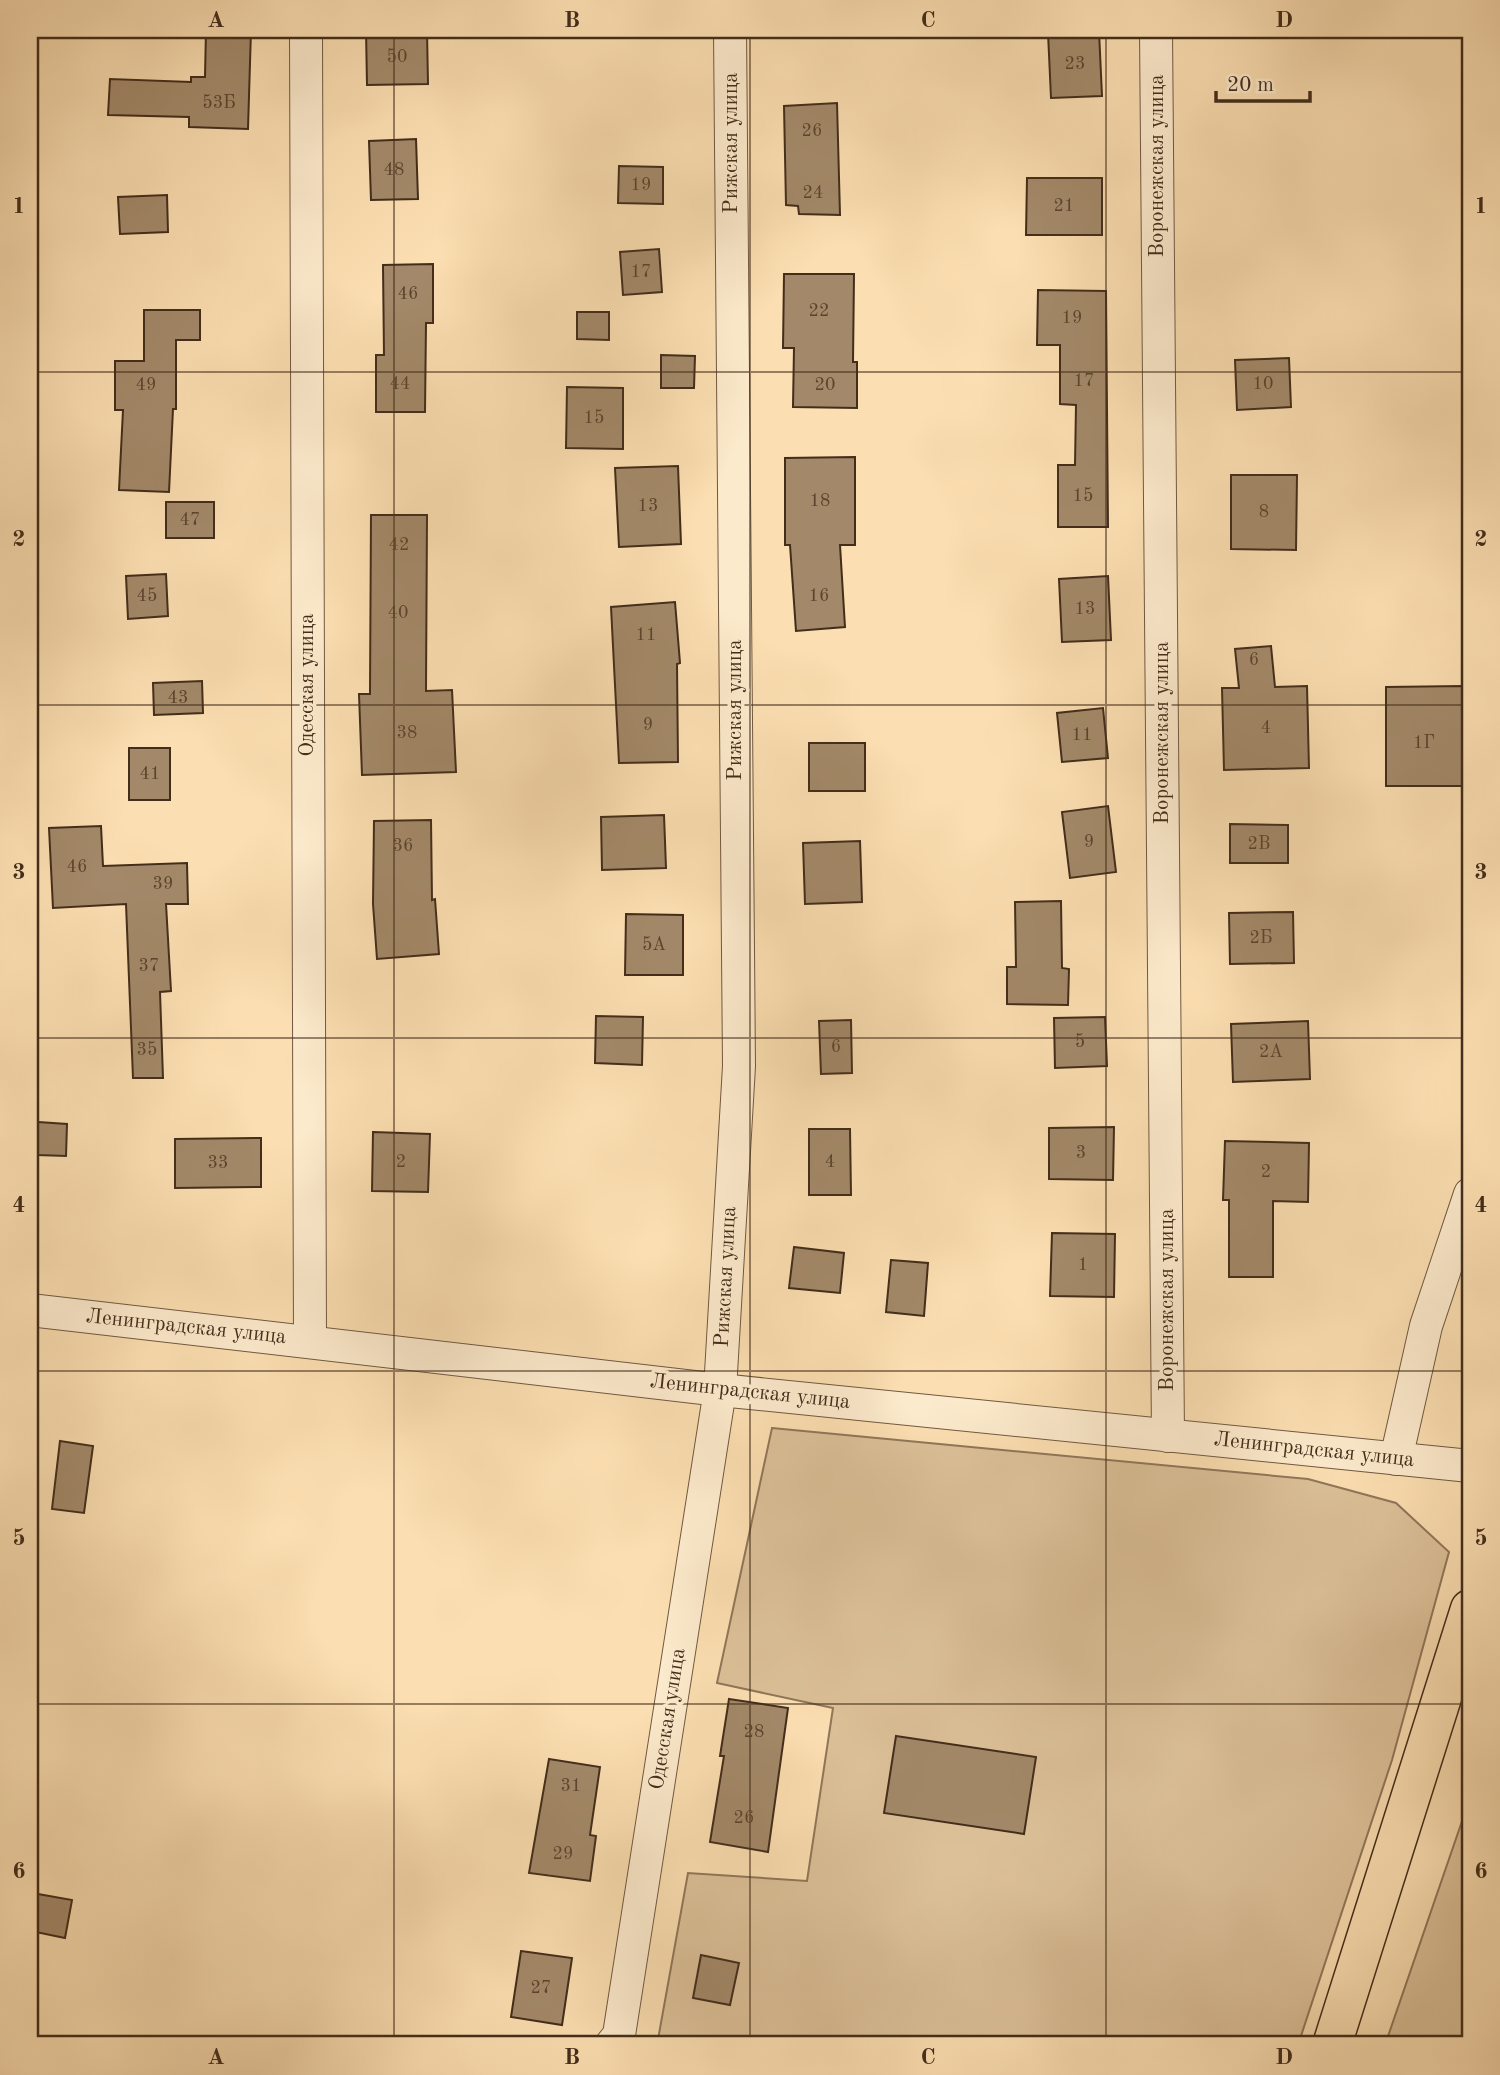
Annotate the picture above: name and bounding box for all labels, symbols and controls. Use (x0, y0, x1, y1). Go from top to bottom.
text: A (207, 9, 225, 32)
text: B (564, 9, 580, 32)
text: C (920, 9, 936, 32)
text: D (1275, 9, 1293, 32)
house number: 50 (387, 48, 407, 66)
house number: 23 (1065, 55, 1085, 73)
scale bar (1216, 60, 1311, 104)
street label: Рижская улица (721, 72, 742, 214)
street label: Воронежская улица (1147, 74, 1168, 258)
text: 20 m (1227, 75, 1274, 96)
house number: 53Б (202, 94, 236, 112)
house number: 26 (802, 122, 822, 140)
house number: 48 (384, 161, 404, 179)
house number: 19 (631, 176, 651, 194)
house number: 24 (803, 184, 823, 202)
text: 1 (12, 195, 26, 218)
text: 1 (1474, 195, 1488, 218)
house number: 21 (1054, 197, 1074, 215)
house number: 17 (631, 263, 651, 281)
house number: 46 (398, 285, 418, 303)
house number: 22 (809, 302, 829, 320)
house number: 19 (1062, 309, 1082, 327)
house number: 17 (1074, 372, 1094, 390)
house number: 44 (390, 375, 410, 393)
house number: 10 (1253, 375, 1273, 393)
house number: 49 (136, 376, 156, 394)
house number: 20 (815, 376, 835, 394)
house number: 15 (584, 409, 604, 427)
house number: 15 (1073, 487, 1093, 505)
house number: 18 (810, 492, 830, 510)
house number: 13 (638, 497, 658, 515)
house number: 8 (1259, 503, 1269, 521)
house number: 47 (180, 511, 200, 529)
text: 2 (12, 528, 26, 551)
text: 2 (1474, 528, 1488, 551)
house number: 42 (389, 536, 409, 554)
house number: 45 (137, 587, 157, 605)
house number: 16 (809, 587, 829, 605)
house number: 13 (1075, 600, 1095, 618)
house number: 40 (388, 604, 408, 622)
street label: Одесская улица (297, 613, 318, 757)
house number: 11 (636, 626, 656, 644)
street label: Рижская улица (725, 639, 746, 781)
street label: Воронежская улица (1152, 641, 1173, 825)
house number: 6 (1249, 651, 1259, 669)
house number: 43 (168, 689, 188, 707)
house number: 9 (643, 716, 653, 734)
house number: 4 (1261, 719, 1271, 737)
house number: 38 (397, 724, 417, 742)
house number: 11 (1072, 726, 1092, 744)
house number: 1Г (1413, 734, 1435, 752)
house number: 41 (140, 765, 160, 783)
house number: 9 (1084, 833, 1094, 851)
house number: 2В (1248, 835, 1270, 853)
house number: 36 (393, 837, 413, 855)
house number: 46 (67, 858, 87, 876)
text: 3 (12, 861, 26, 884)
text: 3 (1474, 861, 1488, 884)
house number: 39 (153, 875, 173, 893)
house number: 2Б (1249, 929, 1273, 947)
house number: 5А (642, 936, 666, 954)
house number: 37 (139, 957, 159, 975)
house number: 5 (1075, 1033, 1085, 1051)
house number: 6 (831, 1038, 841, 1056)
house number: 35 (137, 1041, 157, 1059)
house number: 2А (1259, 1043, 1283, 1061)
house number: 3 (1076, 1144, 1086, 1162)
house number: 2 (396, 1153, 406, 1171)
house number: 4 (825, 1153, 835, 1171)
house number: 33 (208, 1154, 228, 1172)
house number: 2 (1261, 1163, 1271, 1181)
text: 4 (12, 1194, 26, 1217)
text: 4 (1474, 1194, 1488, 1217)
street label: Рижская улица (712, 1206, 740, 1348)
street label: Воронежская улица (1157, 1208, 1178, 1392)
house number: 1 (1078, 1256, 1088, 1274)
street label: Ленинградская улица (85, 1306, 287, 1348)
street label: Ленинградская улица (649, 1371, 851, 1413)
street label: Ленинградская улица (1213, 1429, 1415, 1471)
text: 5 (12, 1527, 26, 1550)
text: 5 (1474, 1527, 1488, 1550)
street label: Одесская улица (646, 1647, 690, 1791)
house number: 28 (744, 1723, 764, 1741)
house number: 31 (561, 1777, 581, 1795)
house number: 26 (734, 1809, 754, 1827)
house number: 29 (553, 1845, 573, 1863)
text: 6 (12, 1860, 26, 1883)
text: 6 (1474, 1860, 1488, 1883)
house number: 27 (531, 1979, 551, 1997)
text: A (207, 2046, 225, 2069)
text: B (564, 2046, 580, 2069)
text: C (920, 2046, 936, 2069)
text: D (1275, 2046, 1293, 2069)

